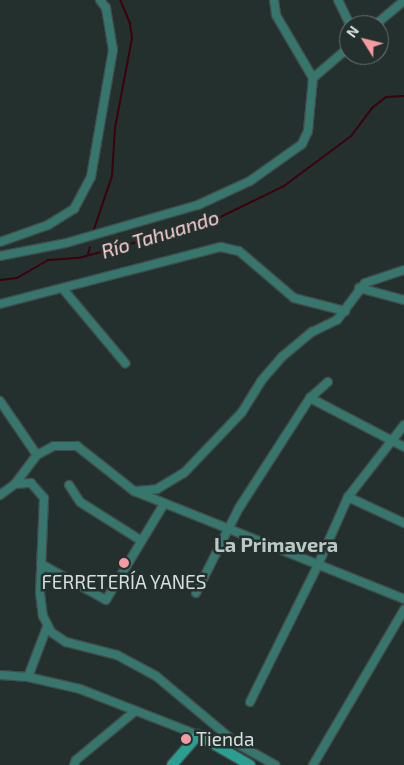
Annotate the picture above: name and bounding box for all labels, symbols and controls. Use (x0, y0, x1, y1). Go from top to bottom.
north arrow (339, 15, 389, 65)
text: N (342, 22, 362, 41)
water label: Río Tahuando (98, 205, 222, 263)
district label: La Primavera (214, 532, 338, 556)
marker: FERRETERÍA YANES (118, 557, 130, 569)
place label: FERRETERÍA YANES (41, 571, 207, 593)
place label: Tienda (196, 728, 254, 750)
marker: Tienda (180, 733, 192, 745)

